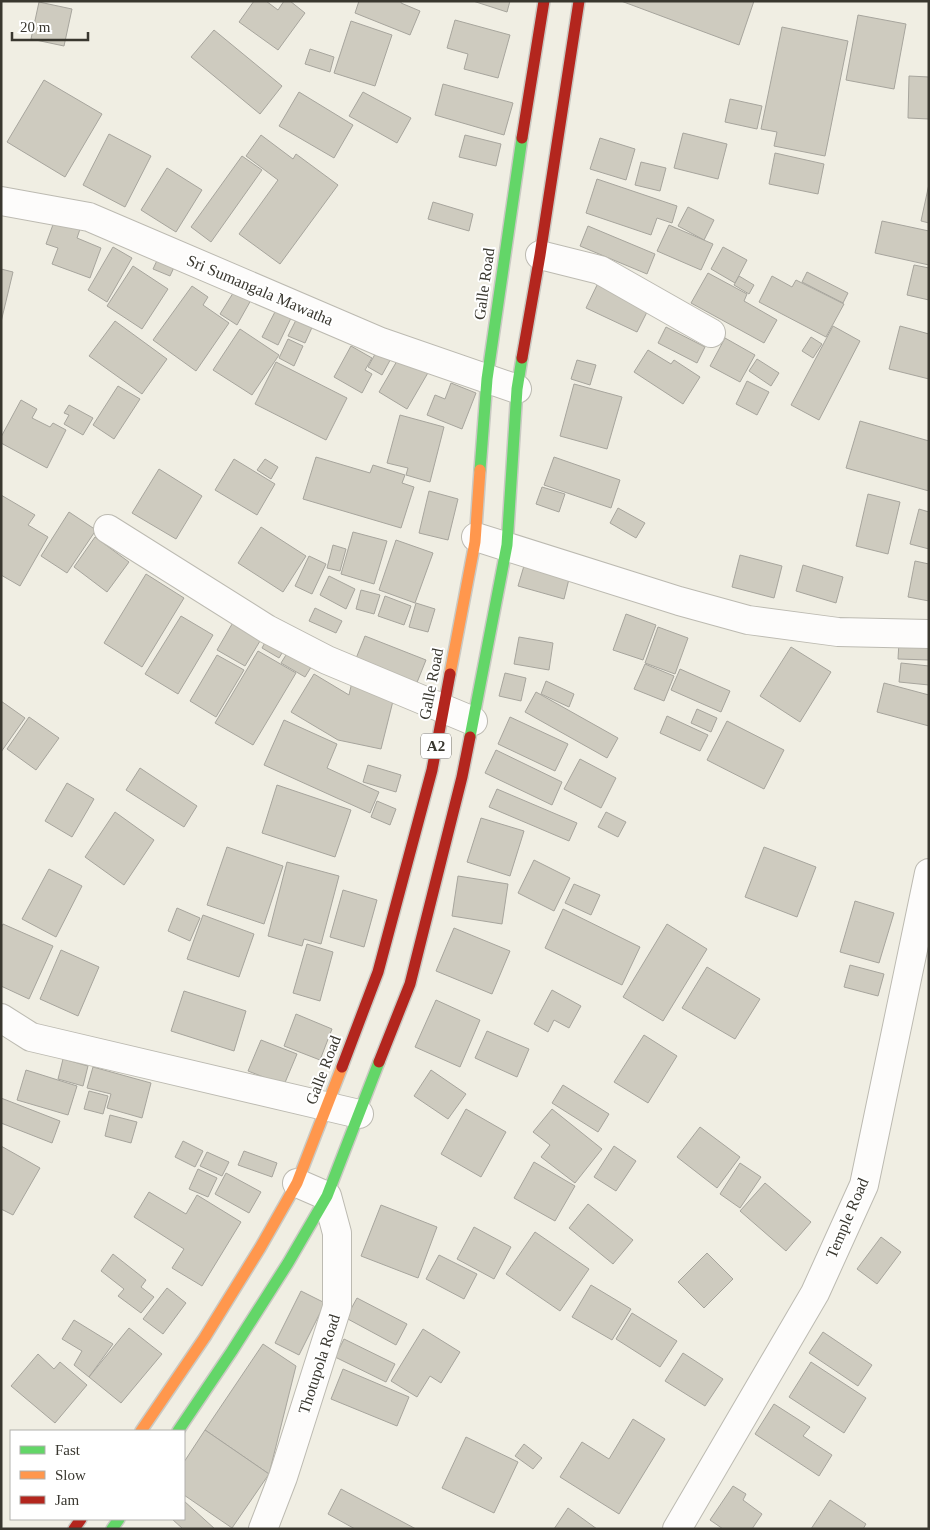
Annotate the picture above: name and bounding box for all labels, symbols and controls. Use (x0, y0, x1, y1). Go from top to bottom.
scale bar (12, 10, 89, 42)
text: 20 m (20, 19, 51, 35)
street label: Galle Road (471, 247, 497, 321)
street label: Sri Sumangala Mawatha (184, 251, 336, 329)
street label: Galle Road (416, 647, 446, 721)
road number: A2 (421, 734, 451, 758)
street label: Galle Road (302, 1033, 344, 1107)
street label: Temple Road (822, 1175, 872, 1261)
street label: Thotupola Road (295, 1312, 344, 1416)
legend (10, 1430, 185, 1520)
text: Fast (55, 1442, 81, 1458)
text: Slow (55, 1467, 86, 1483)
text: Jam (55, 1492, 79, 1508)

